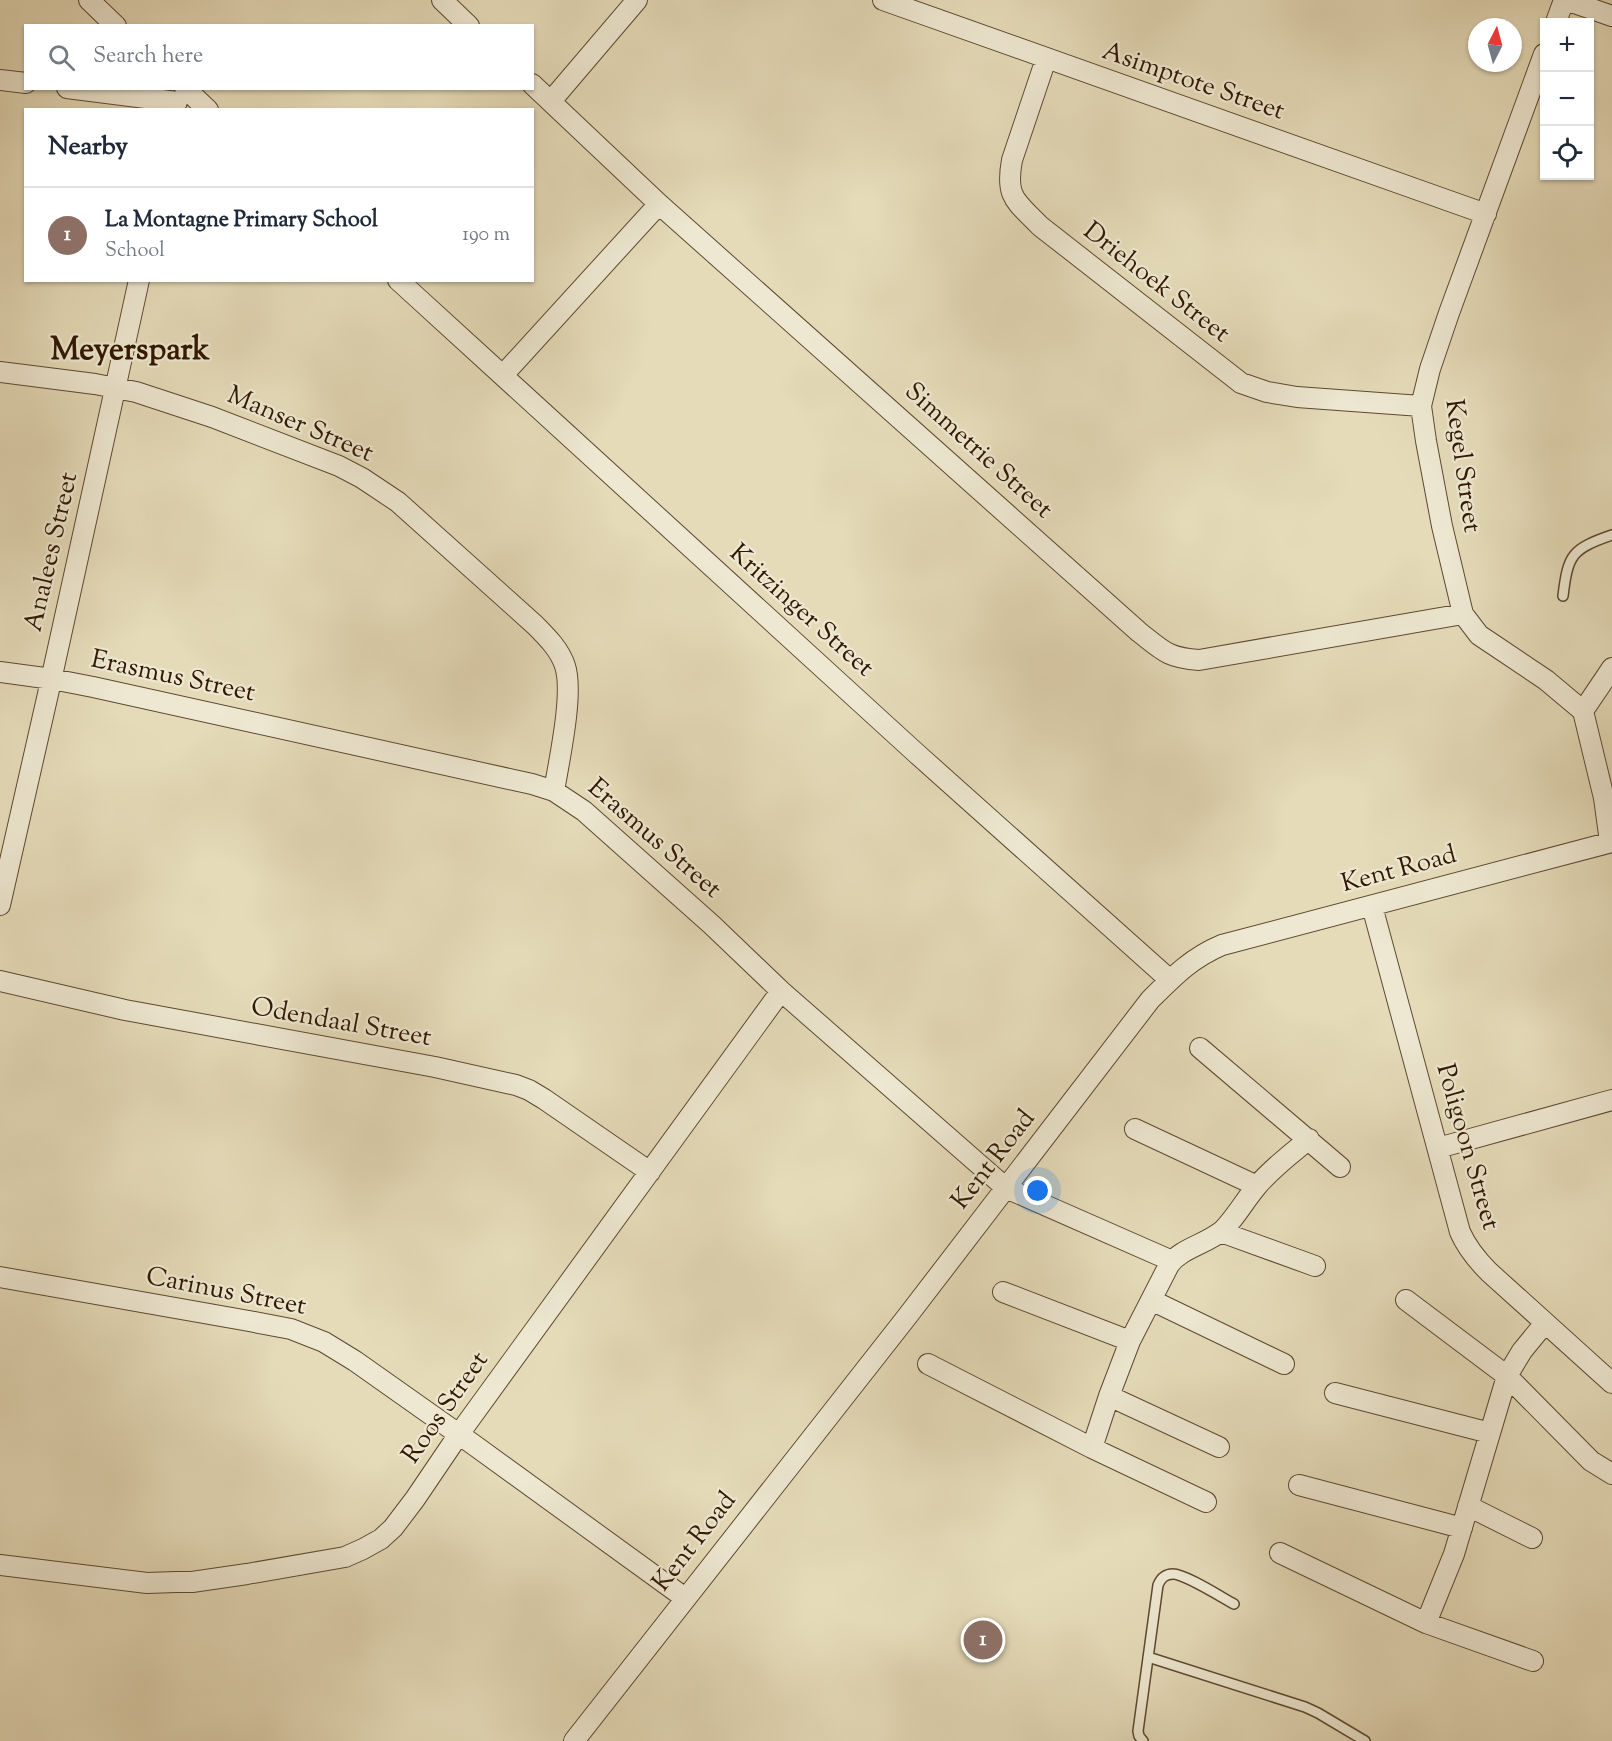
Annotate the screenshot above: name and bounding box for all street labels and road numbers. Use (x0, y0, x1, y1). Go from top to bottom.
street label: Asimptote Street (1097, 33, 1289, 131)
street label: Driehoek Street (1075, 214, 1237, 352)
street label: Simmetrie Street (896, 374, 1060, 528)
street label: Manser Street (221, 377, 379, 473)
street label: Kegel Street (1434, 397, 1490, 535)
street label: Analees Street (16, 469, 88, 635)
street label: Kritzinger Street (720, 536, 882, 686)
street label: Erasmus Street (88, 642, 259, 712)
street label: Erasmus Street (579, 770, 729, 908)
street label: Kent Road (1337, 837, 1461, 903)
street label: Odendaal Street (248, 989, 434, 1057)
street label: Poligoon Street (1426, 1060, 1508, 1234)
street label: Kent Road (943, 1102, 1045, 1218)
street label: Carinus Street (143, 1258, 309, 1326)
street label: Roos Street (394, 1344, 498, 1472)
street label: Kent Road (644, 1484, 746, 1600)

